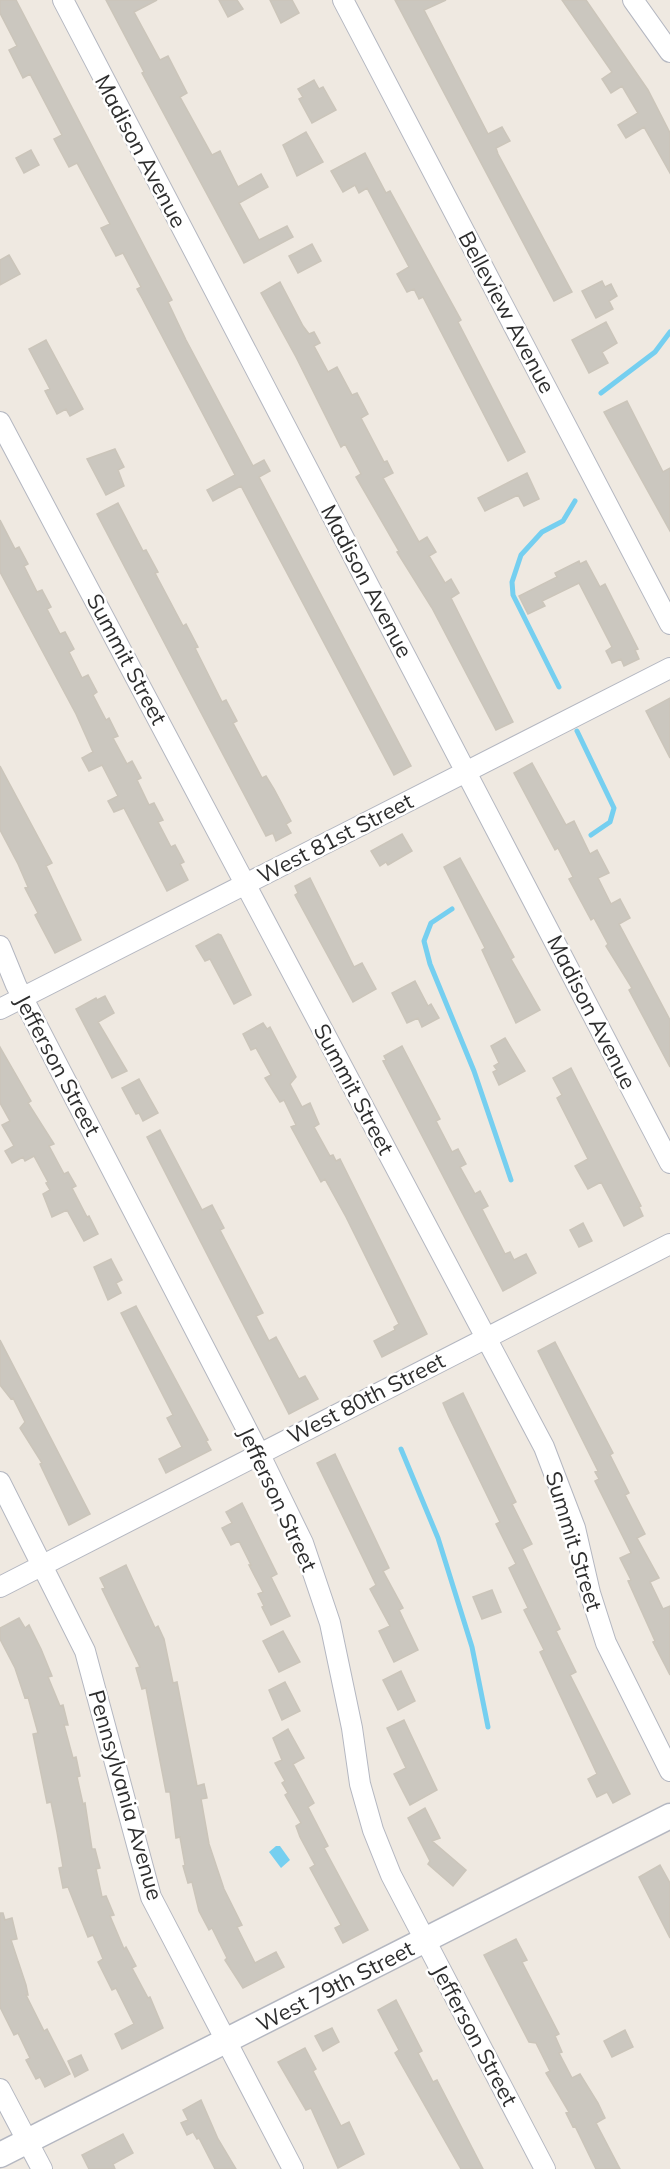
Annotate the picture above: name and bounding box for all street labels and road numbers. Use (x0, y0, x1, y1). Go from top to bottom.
street label: Madison Avenue (89, 70, 193, 232)
street label: Belleview Avenue (453, 226, 561, 398)
street label: Madison Avenue (315, 500, 419, 662)
street label: Summit Street (81, 589, 173, 730)
street label: West 81st Street (253, 787, 418, 889)
street label: Madison Avenue (541, 930, 643, 1094)
street label: Jefferson Street (9, 989, 107, 1141)
street label: Summit Street (308, 1019, 400, 1160)
street label: West 80th Street (283, 1346, 450, 1450)
street label: Jefferson Street (232, 1422, 324, 1576)
street label: Summit Street (539, 1468, 609, 1614)
street label: Pennsylvania Avenue (83, 1687, 169, 1903)
street label: West 79th Street (252, 1934, 419, 2038)
street label: Jefferson Street (426, 1959, 524, 2111)

